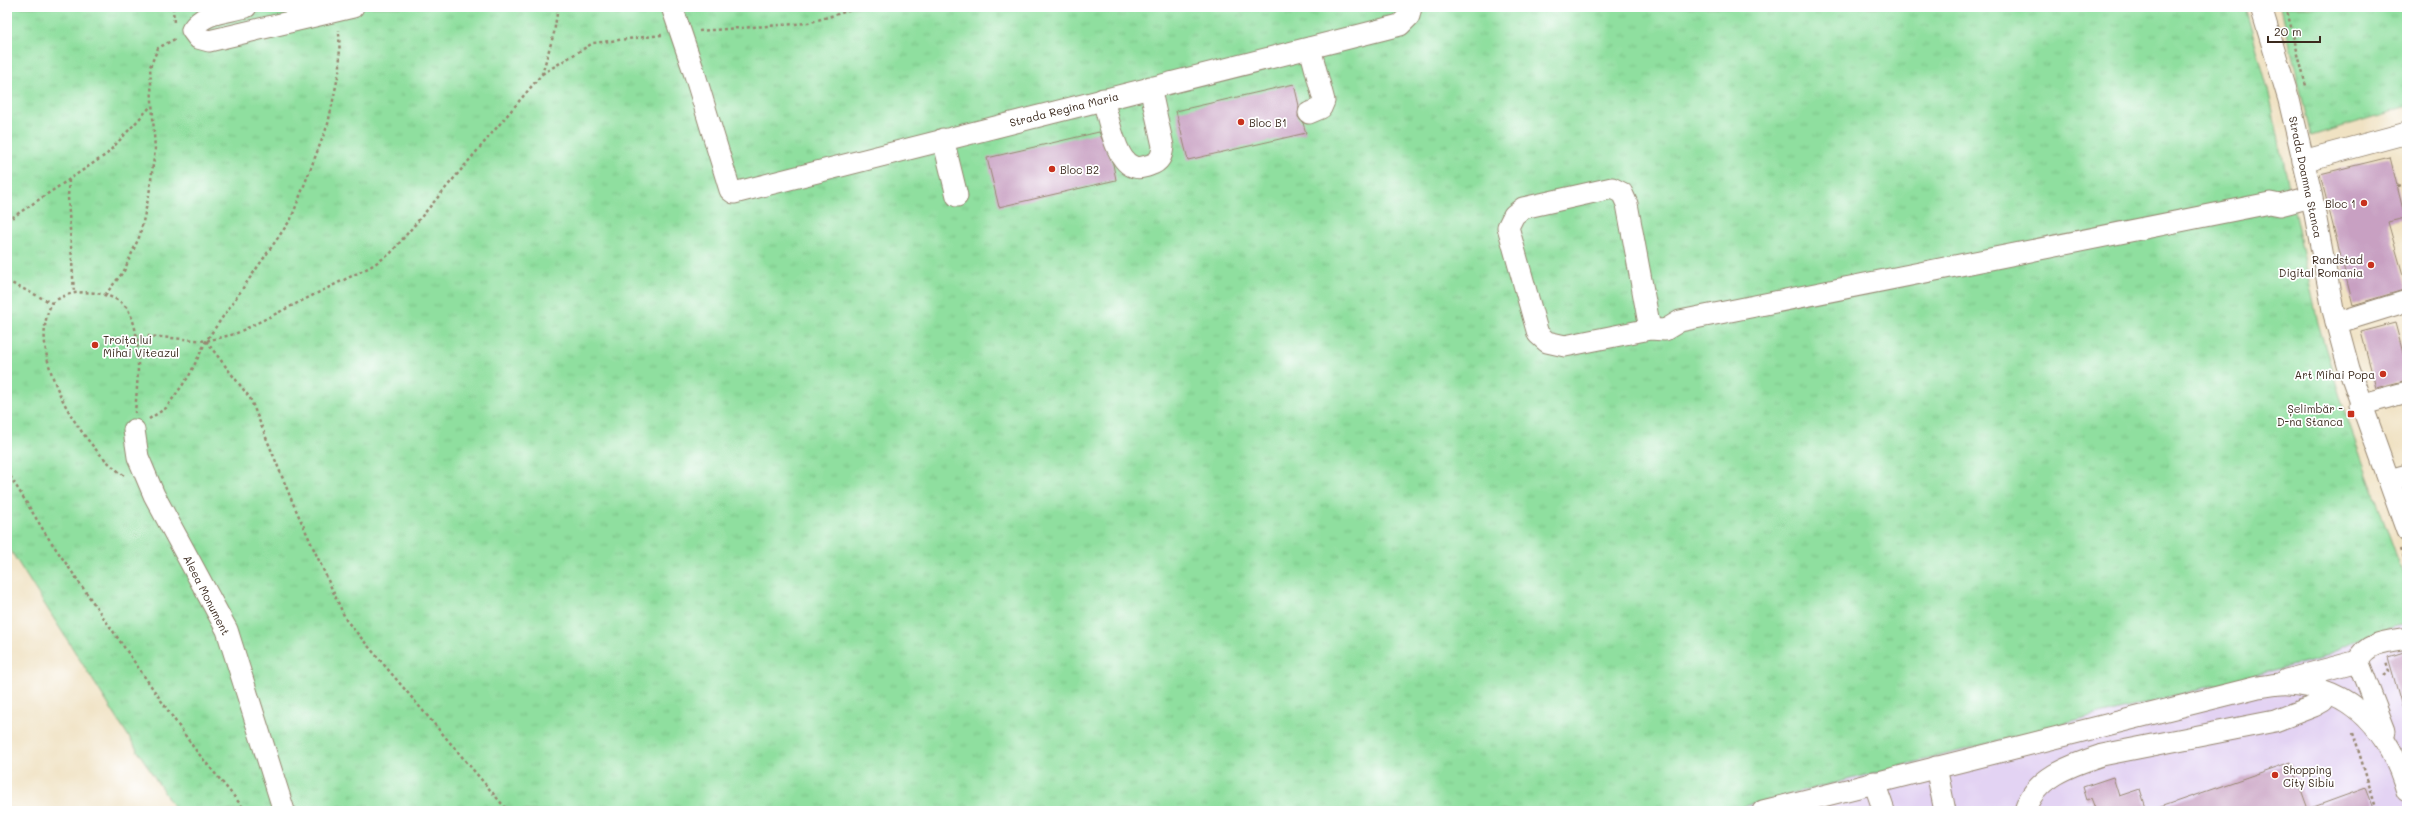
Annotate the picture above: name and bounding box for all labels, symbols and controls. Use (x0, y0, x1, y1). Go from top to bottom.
scale bar (2268, 18, 2320, 44)
text: 20 m (2274, 23, 2302, 39)
street label: Strada Regina Maria (1008, 88, 1120, 130)
place label: Bloc B1 (1249, 115, 1287, 130)
street label: Strada Doamna Stanca (2286, 115, 2326, 239)
marker: Bloc B1 (1236, 117, 1246, 127)
place label: Bloc B2 (1060, 162, 1099, 177)
marker: Bloc B2 (1047, 164, 1057, 174)
place label: Bloc 1 (2325, 196, 2356, 211)
marker: Bloc 1 (2359, 198, 2369, 208)
place label: Randstad Digital Romania (2279, 252, 2363, 280)
marker: Randstad Digital Romania (2366, 260, 2376, 270)
place label: Troița lui Mihai Viteazul (103, 332, 179, 360)
marker: Troița lui Mihai Viteazul (90, 340, 100, 350)
place label: Art Mihai Popa (2295, 367, 2375, 382)
marker: Art Mihai Popa (2378, 369, 2388, 379)
place label: Șelimbăr - D-na Stanca (2277, 401, 2343, 429)
marker: Șelimbăr - D-na Stanca (2346, 409, 2356, 419)
street label: Aleea Monument (180, 552, 234, 638)
place label: Shopping City Sibiu (2283, 762, 2334, 790)
marker: Shopping City Sibiu (2270, 770, 2280, 780)

